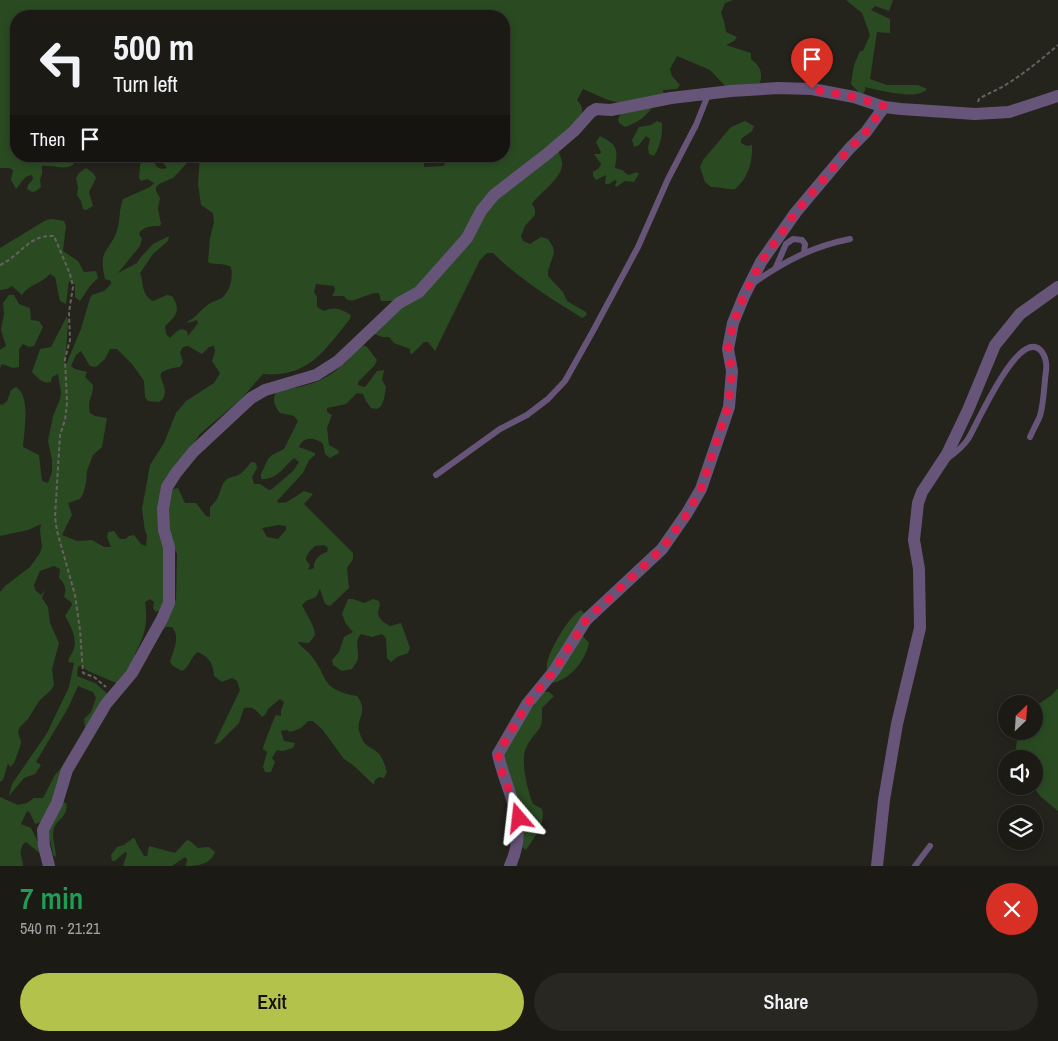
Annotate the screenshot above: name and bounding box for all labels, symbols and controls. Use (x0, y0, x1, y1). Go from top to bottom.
text: 500 m (113, 24, 194, 71)
icon: left (30, 30, 95, 95)
pin (791, 38, 833, 89)
icon: arrive (798, 45, 826, 73)
text: Turn left (113, 69, 178, 99)
icon: arrive (76, 125, 104, 153)
text: Then (30, 126, 66, 152)
north arrow (998, 695, 1042, 740)
map controls (998, 695, 1043, 850)
button: sound (998, 750, 1043, 795)
position arrow (492, 791, 544, 843)
button: layers (998, 805, 1043, 850)
text: 7 min (20, 878, 83, 918)
button: close (986, 883, 1038, 935)
text: 540 m · 21:21 (20, 917, 100, 939)
button: Exit (20, 973, 524, 1031)
button: Share (534, 973, 1038, 1031)

